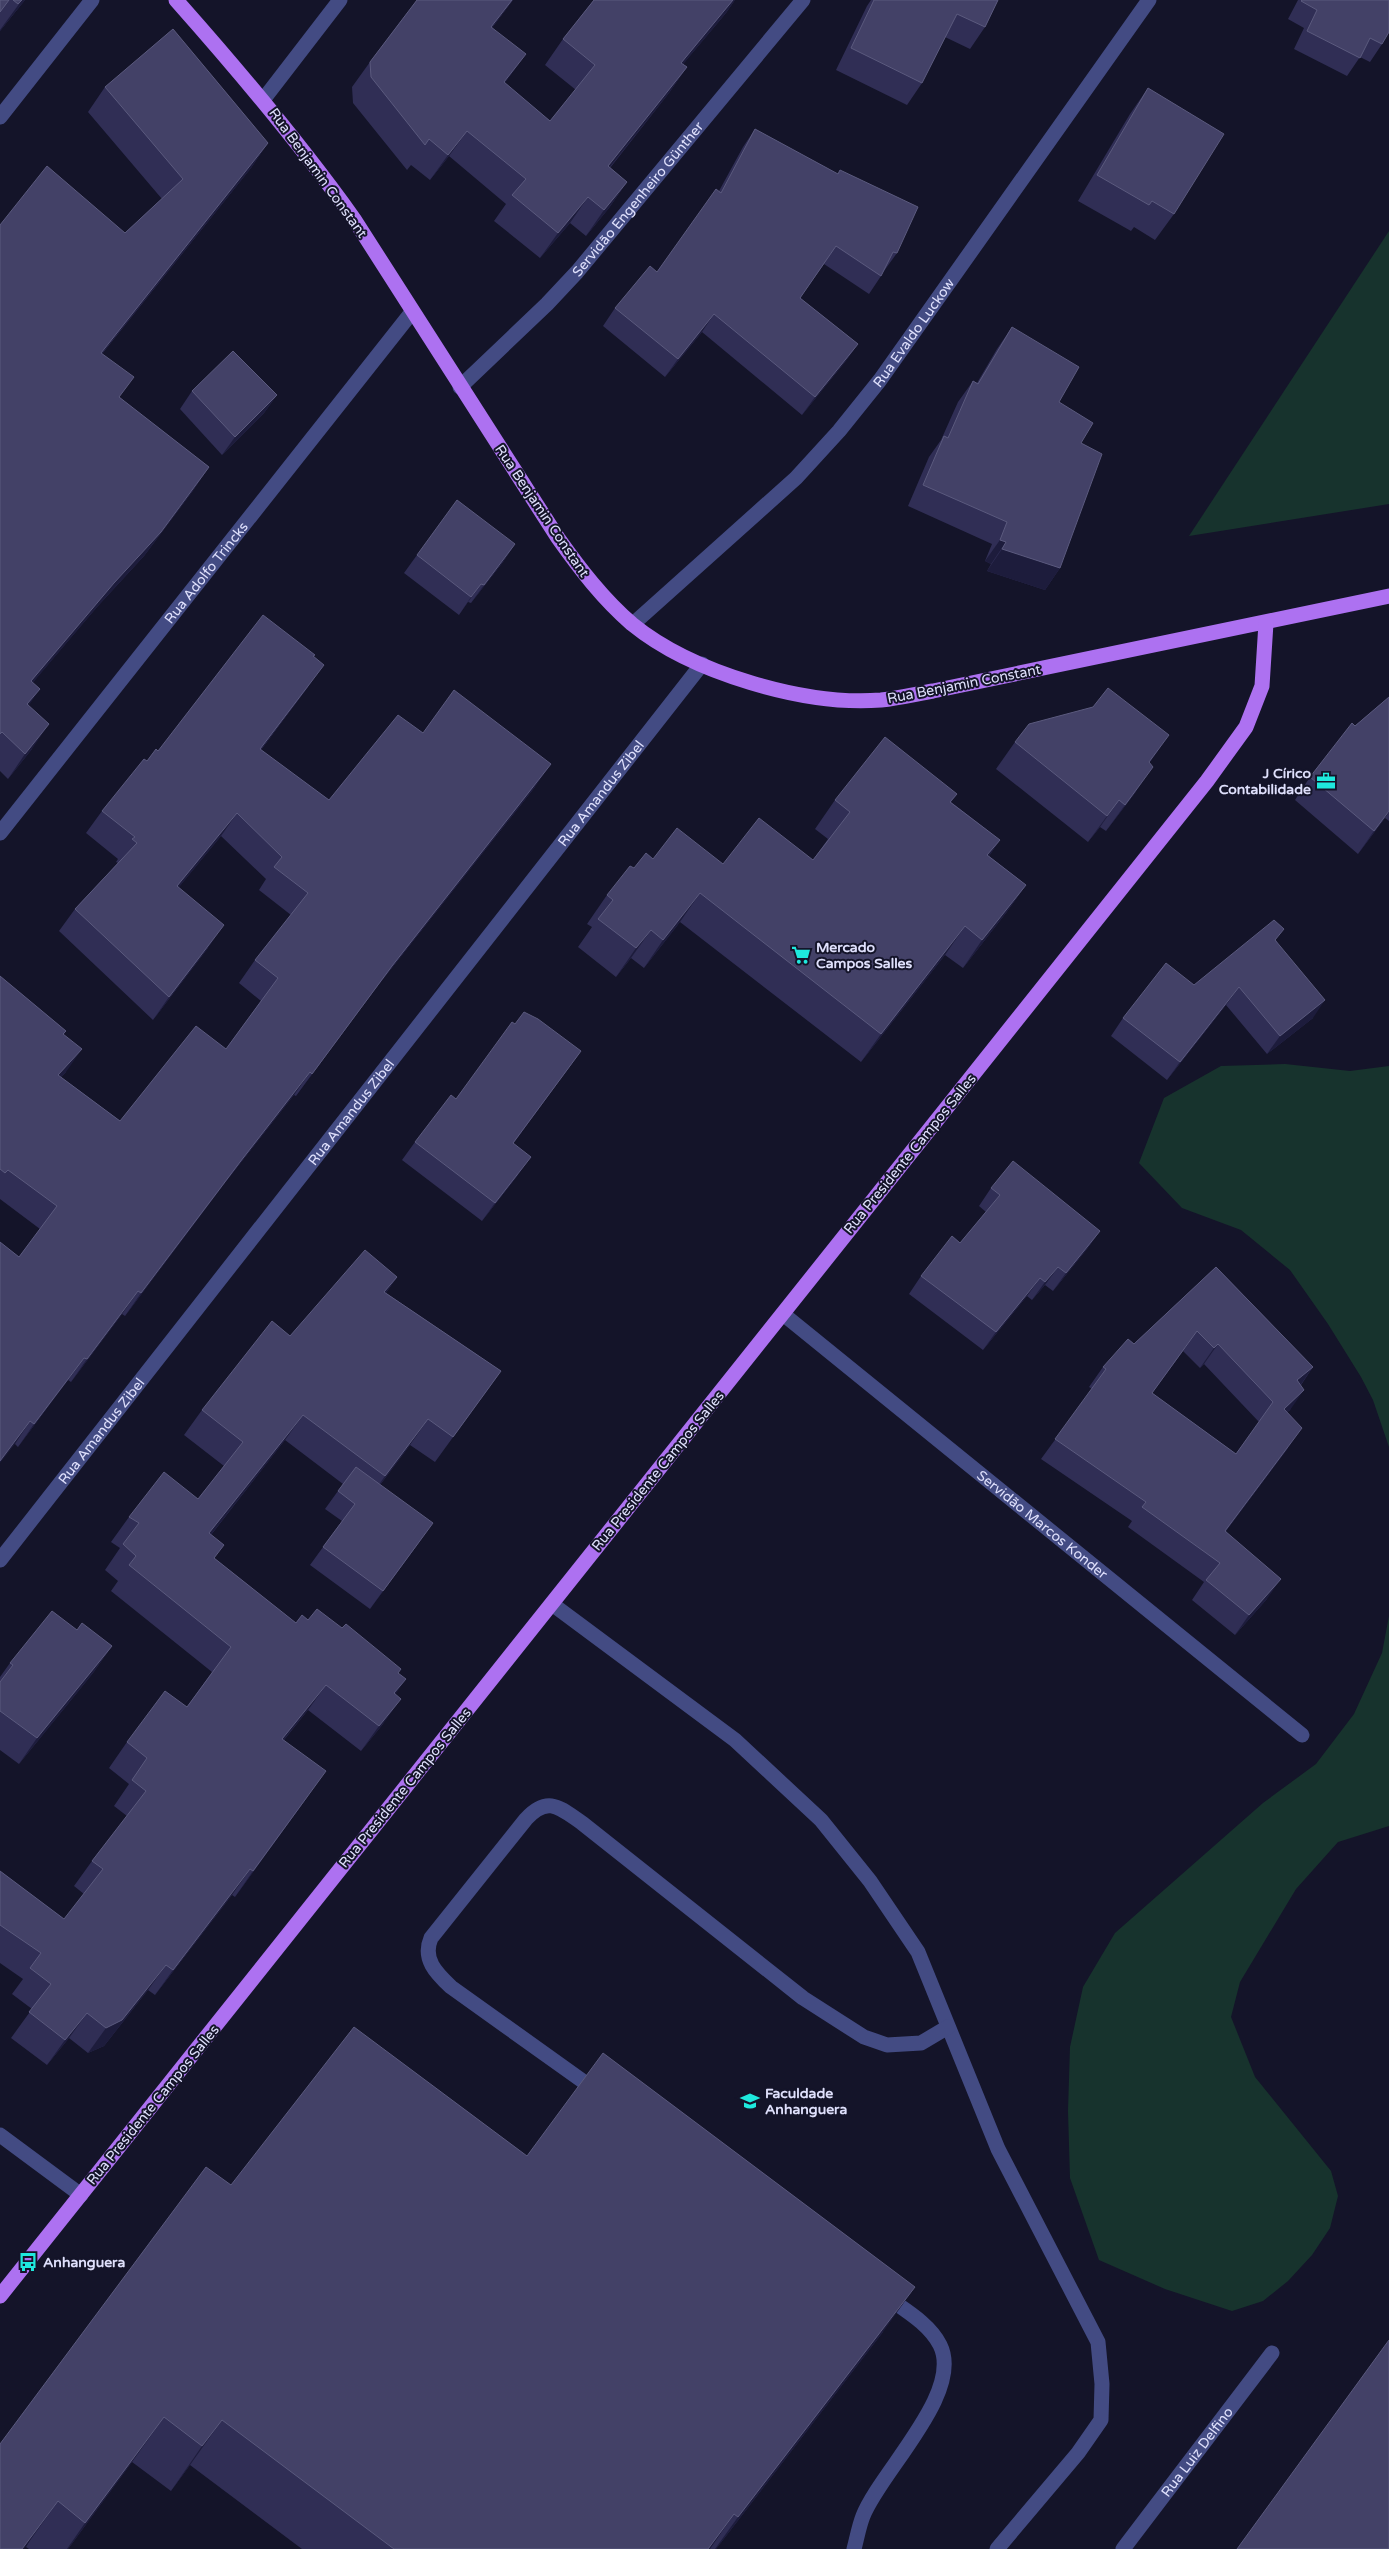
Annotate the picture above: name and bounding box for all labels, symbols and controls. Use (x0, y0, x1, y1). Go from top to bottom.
street label: Rua Benjamin Constant (265, 105, 371, 242)
street label: Servidão Engenheiro Günther (568, 118, 707, 280)
street label: Rua Evaldo Luckow (869, 275, 958, 391)
street label: Rua Benjamin Constant (491, 442, 593, 581)
street label: Rua Adolfo Trincks (160, 518, 252, 627)
street label: Rua Benjamin Constant (886, 661, 1043, 707)
street label: Rua Amandus Zibel (554, 737, 648, 850)
place label: J Círico Contabilidade (1219, 765, 1311, 798)
office icon: J Círico Contabilidade (1315, 770, 1337, 792)
place label: Mercado Campos Salles (816, 939, 913, 972)
supermarket icon: Mercado Campos Salles (790, 944, 812, 966)
street label: Rua Amandus Zibel (304, 1056, 398, 1169)
street label: Rua Presidente Campos Salles (840, 1070, 980, 1237)
street label: Rua Amandus Zibel (54, 1374, 148, 1487)
street label: Rua Presidente Campos Salles (588, 1387, 728, 1554)
street label: Servidão Marcos Konder (974, 1466, 1112, 1583)
street label: Rua Presidente Campos Salles (335, 1704, 475, 1871)
street label: Rua Presidente Campos Salles (83, 2021, 223, 2188)
place label: Faculdade Anhanguera (765, 2085, 847, 2118)
school or university icon: Faculdade Anhanguera (739, 2090, 761, 2112)
bus stop icon: Anhanguera (17, 2251, 39, 2273)
place label: Anhanguera (43, 2254, 125, 2271)
street label: Rua Luiz Delfino (1157, 2404, 1236, 2500)

